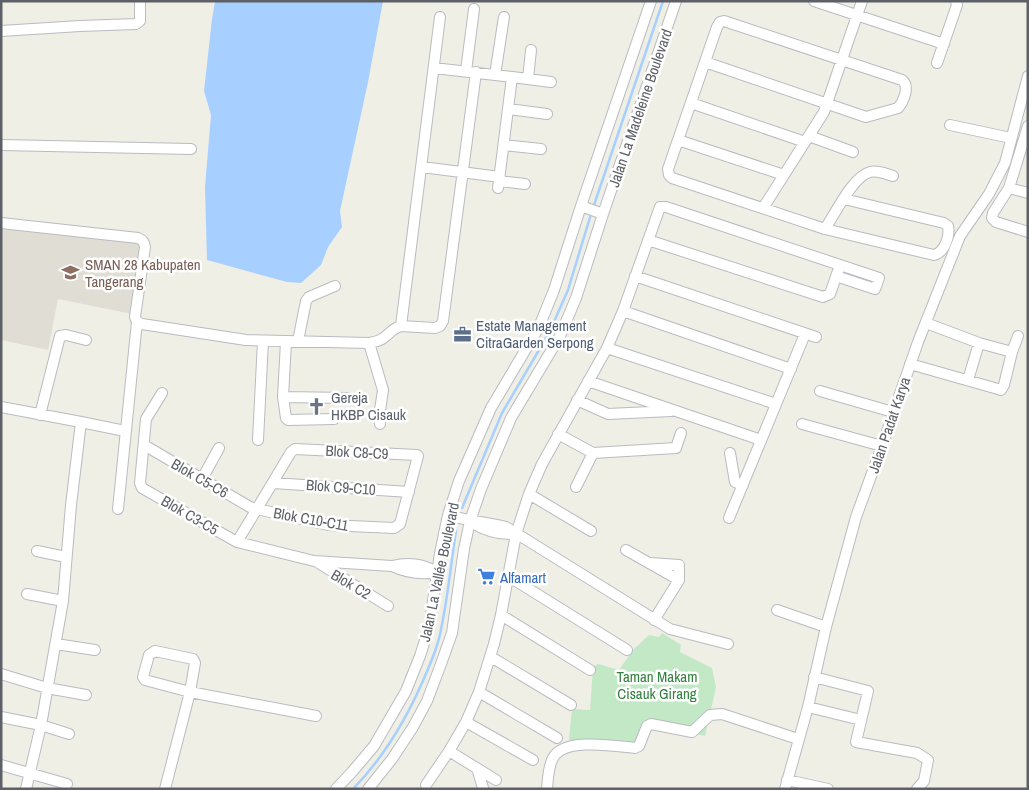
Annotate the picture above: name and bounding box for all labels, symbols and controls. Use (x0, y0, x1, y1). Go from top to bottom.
street label: Jalan La Madeleine Boulevard (603, 26, 677, 190)
place label: SMAN 28 Kabupaten Tangerang (85, 254, 201, 292)
school or university icon: SMAN 28 Kabupaten Tangerang (61, 263, 81, 283)
place label: Estate Management CitraGarden Serpong (476, 315, 594, 353)
office icon: Estate Management CitraGarden Serpong (452, 324, 472, 344)
street label: Jalan Padat Karya (863, 374, 915, 476)
place label: Gereja HKBP Cisauk (331, 387, 407, 425)
church icon: Gereja HKBP Cisauk (307, 396, 327, 416)
street label: Blok C8-C9 (325, 440, 389, 464)
street label: Blok C5-C6 (168, 453, 233, 503)
street label: Blok C9-C10 (305, 474, 377, 500)
street label: Blok C3-C5 (158, 490, 223, 540)
street label: Jalan La Vallée Boulevard (414, 500, 464, 644)
street label: Blok C10-C11 (272, 502, 350, 536)
street label: Blok C2 (327, 564, 375, 604)
supermarket icon: Alfamart (476, 567, 496, 587)
place label: Alfamart (499, 567, 546, 588)
park label: Taman Makam Cisauk Girang (617, 666, 697, 704)

